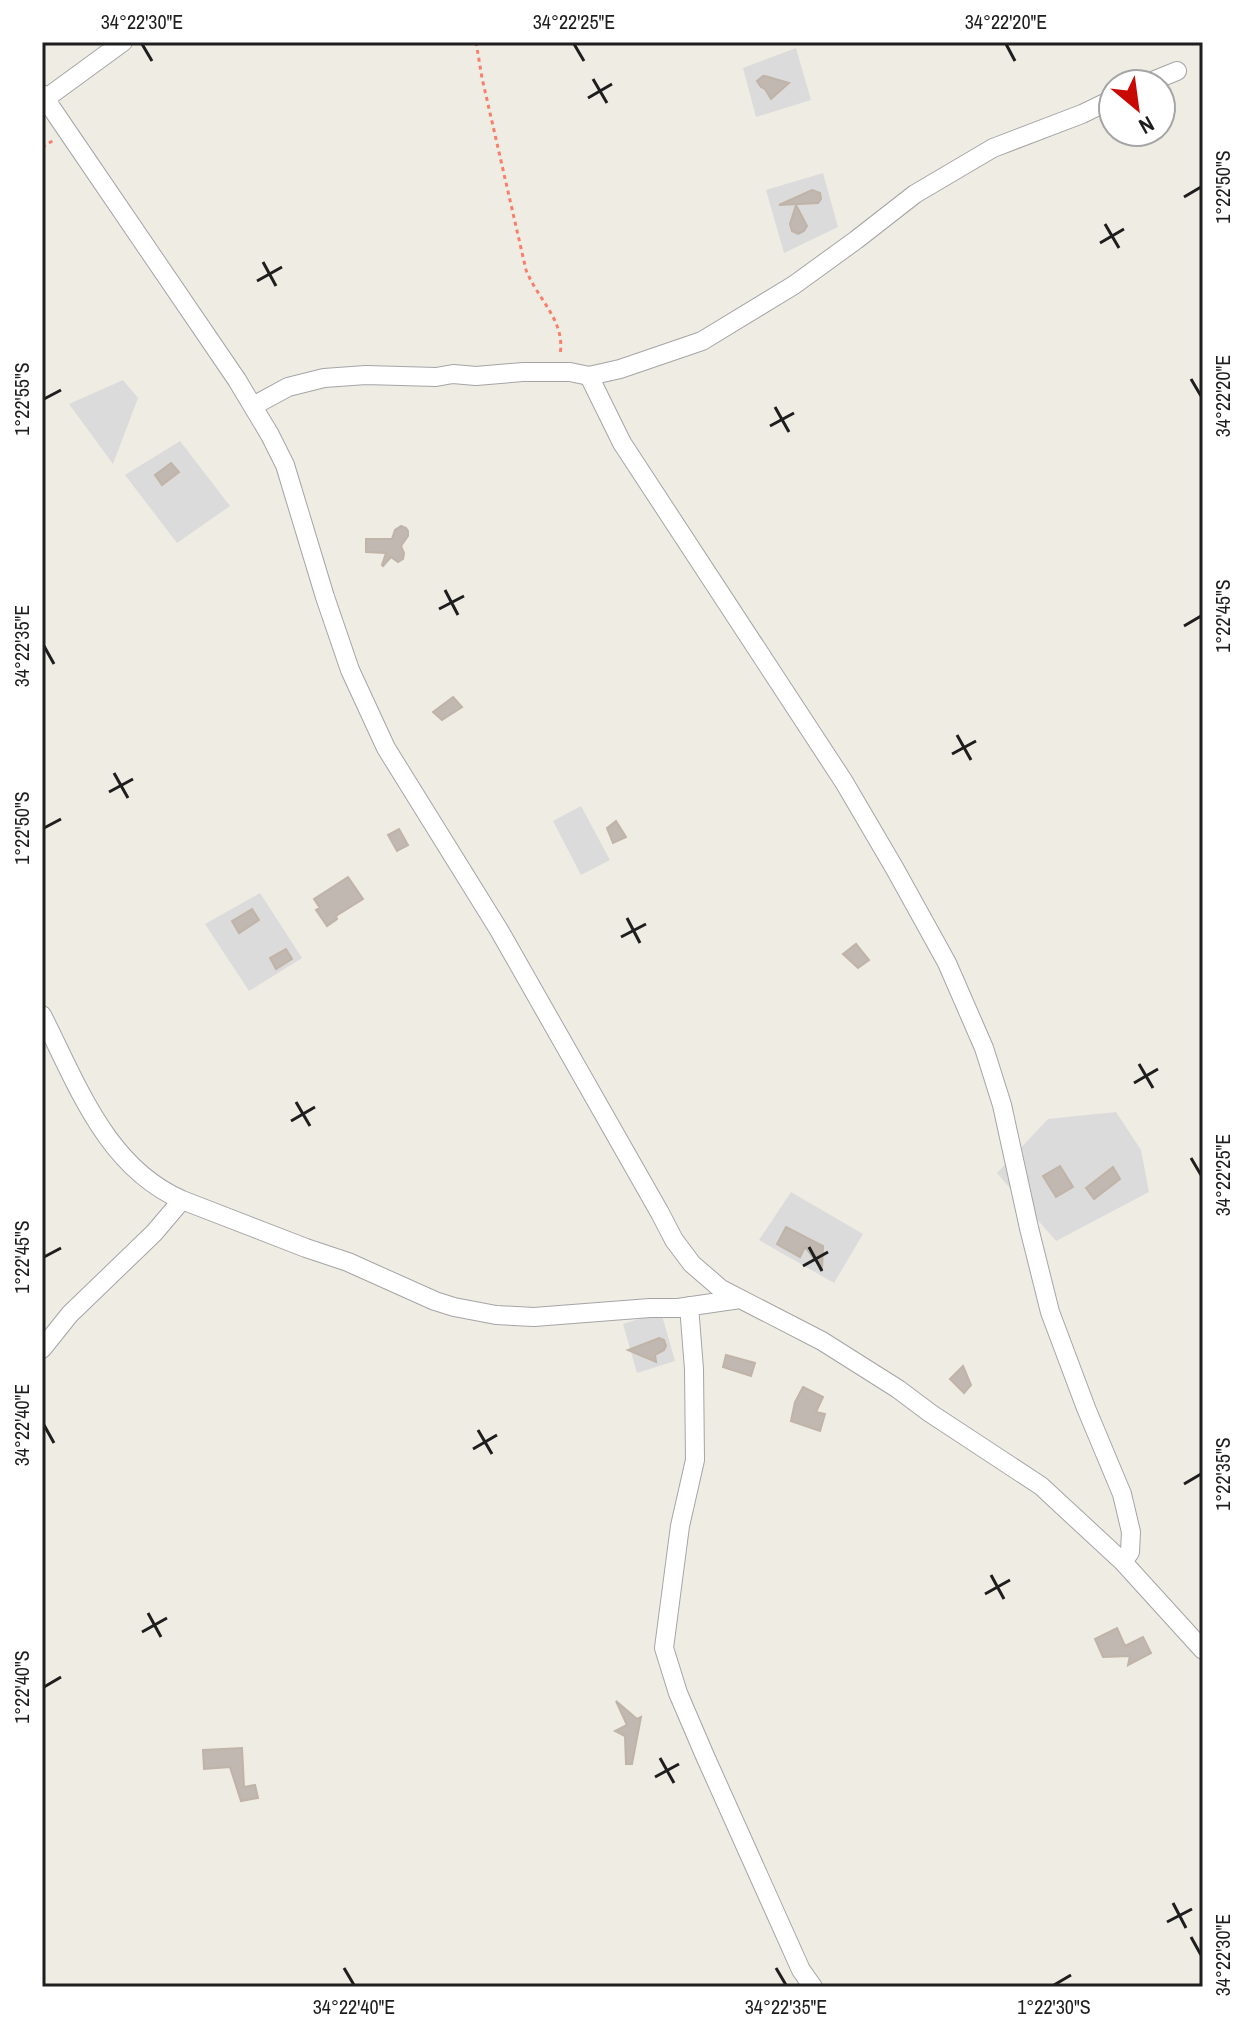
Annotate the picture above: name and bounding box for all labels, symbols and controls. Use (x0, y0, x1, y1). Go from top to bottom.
text: 34°22'30"E (101, 8, 183, 35)
text: 34°22'25"E (533, 8, 615, 35)
text: 34°22'20"E (965, 8, 1047, 35)
north arrow (1097, 68, 1177, 148)
text: N (1134, 109, 1160, 142)
text: 1°22'50"S (1209, 150, 1236, 224)
text: 34°22'20"E (1209, 355, 1236, 437)
text: 1°22'55"S (8, 362, 35, 436)
text: 1°22'45"S (1209, 579, 1236, 653)
text: 34°22'35"E (8, 605, 35, 687)
text: 1°22'50"S (8, 791, 35, 865)
text: 34°22'25"E (1209, 1134, 1236, 1216)
text: 1°22'45"S (8, 1220, 35, 1294)
text: 34°22'40"E (8, 1384, 35, 1466)
text: 1°22'35"S (1209, 1437, 1236, 1511)
text: 1°22'40"S (8, 1650, 35, 1724)
text: 34°22'30"E (1209, 1914, 1236, 1996)
text: 34°22'40"E (313, 1993, 395, 2020)
text: 34°22'35"E (745, 1993, 827, 2020)
text: 1°22'30"S (1017, 1993, 1091, 2020)

